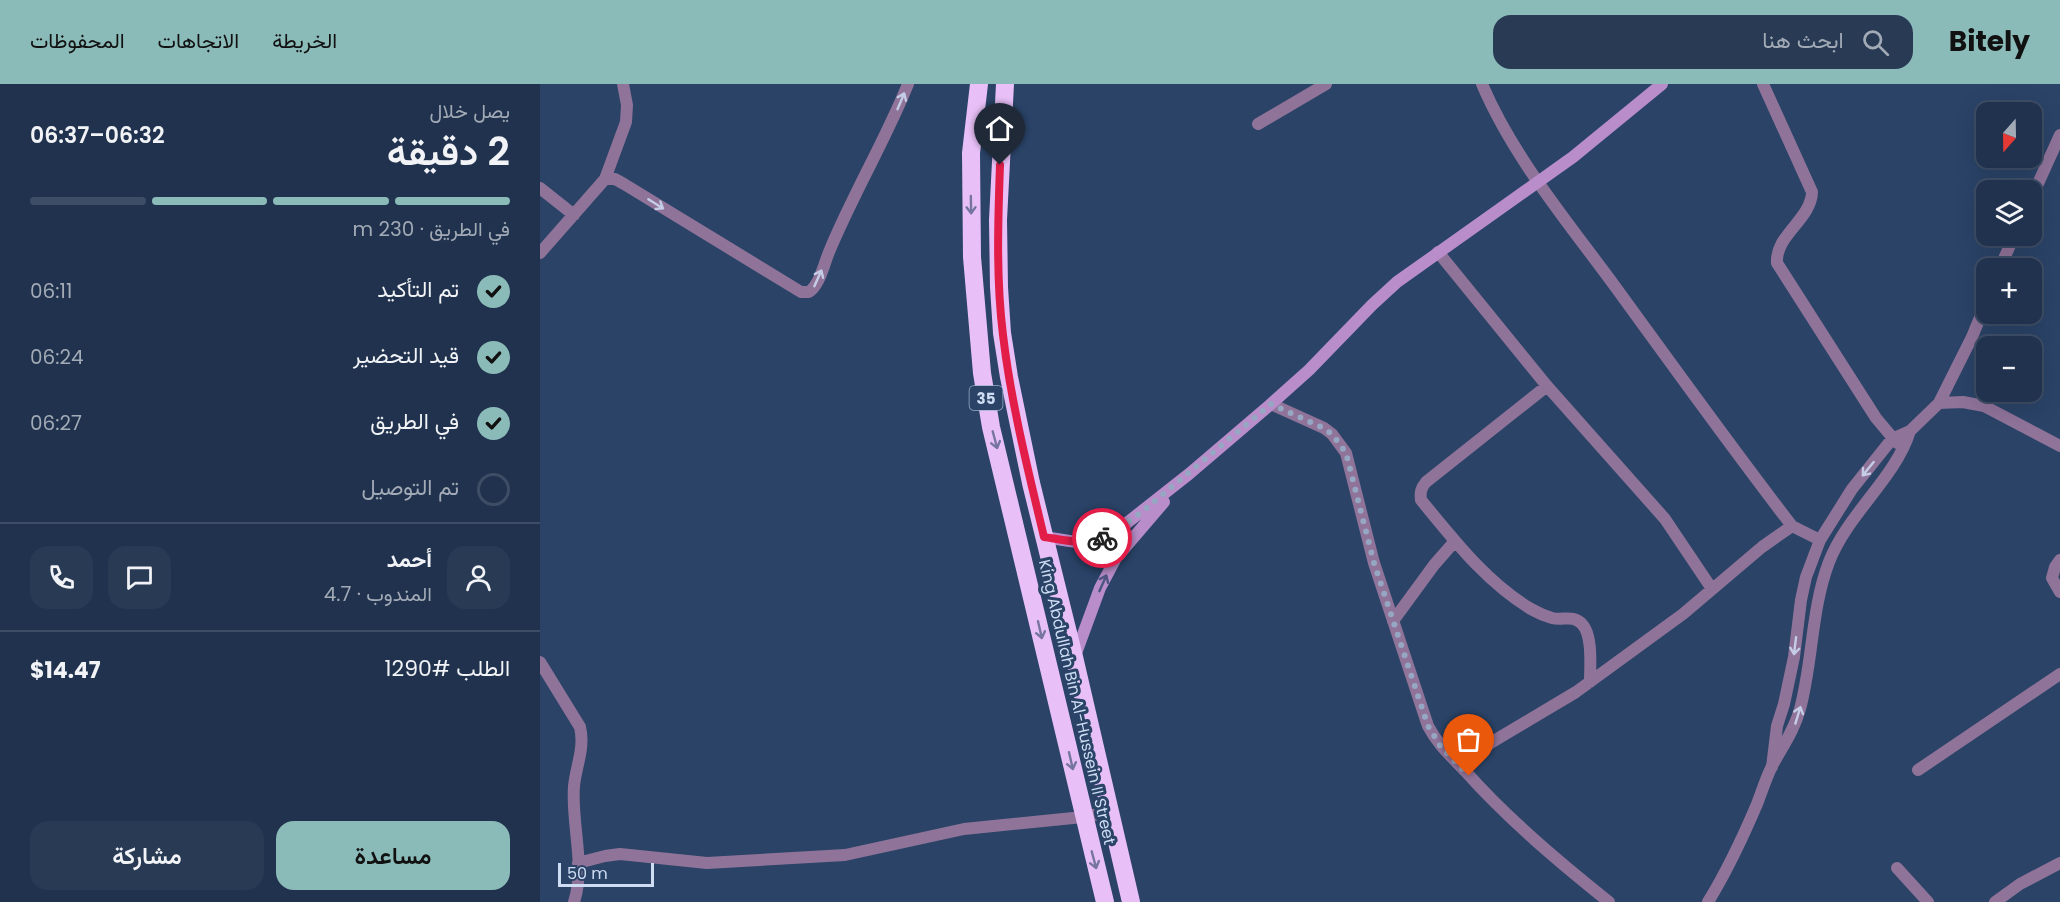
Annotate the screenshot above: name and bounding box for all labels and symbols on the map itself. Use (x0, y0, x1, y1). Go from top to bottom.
one-way arrow (896, 93, 907, 111)
north arrow (1976, 102, 2042, 168)
pin (974, 103, 1025, 165)
one-way arrow (965, 195, 977, 215)
one-way arrow (647, 198, 664, 210)
one-way arrow (814, 269, 825, 287)
road number: 35 (970, 386, 1002, 410)
one-way arrow (989, 431, 1001, 450)
one-way arrow (1861, 461, 1874, 477)
courier (1072, 508, 1132, 568)
street label: King Abdullah Bin Al-Hussein II Street (1033, 557, 1121, 847)
one-way arrow (1098, 575, 1109, 593)
one-way arrow (1034, 620, 1046, 639)
one-way arrow (1789, 636, 1800, 656)
one-way arrow (1793, 706, 1804, 725)
pin (1443, 714, 1494, 776)
one-way arrow (1066, 751, 1078, 770)
one-way arrow (1089, 850, 1101, 869)
scale bar (558, 860, 654, 888)

